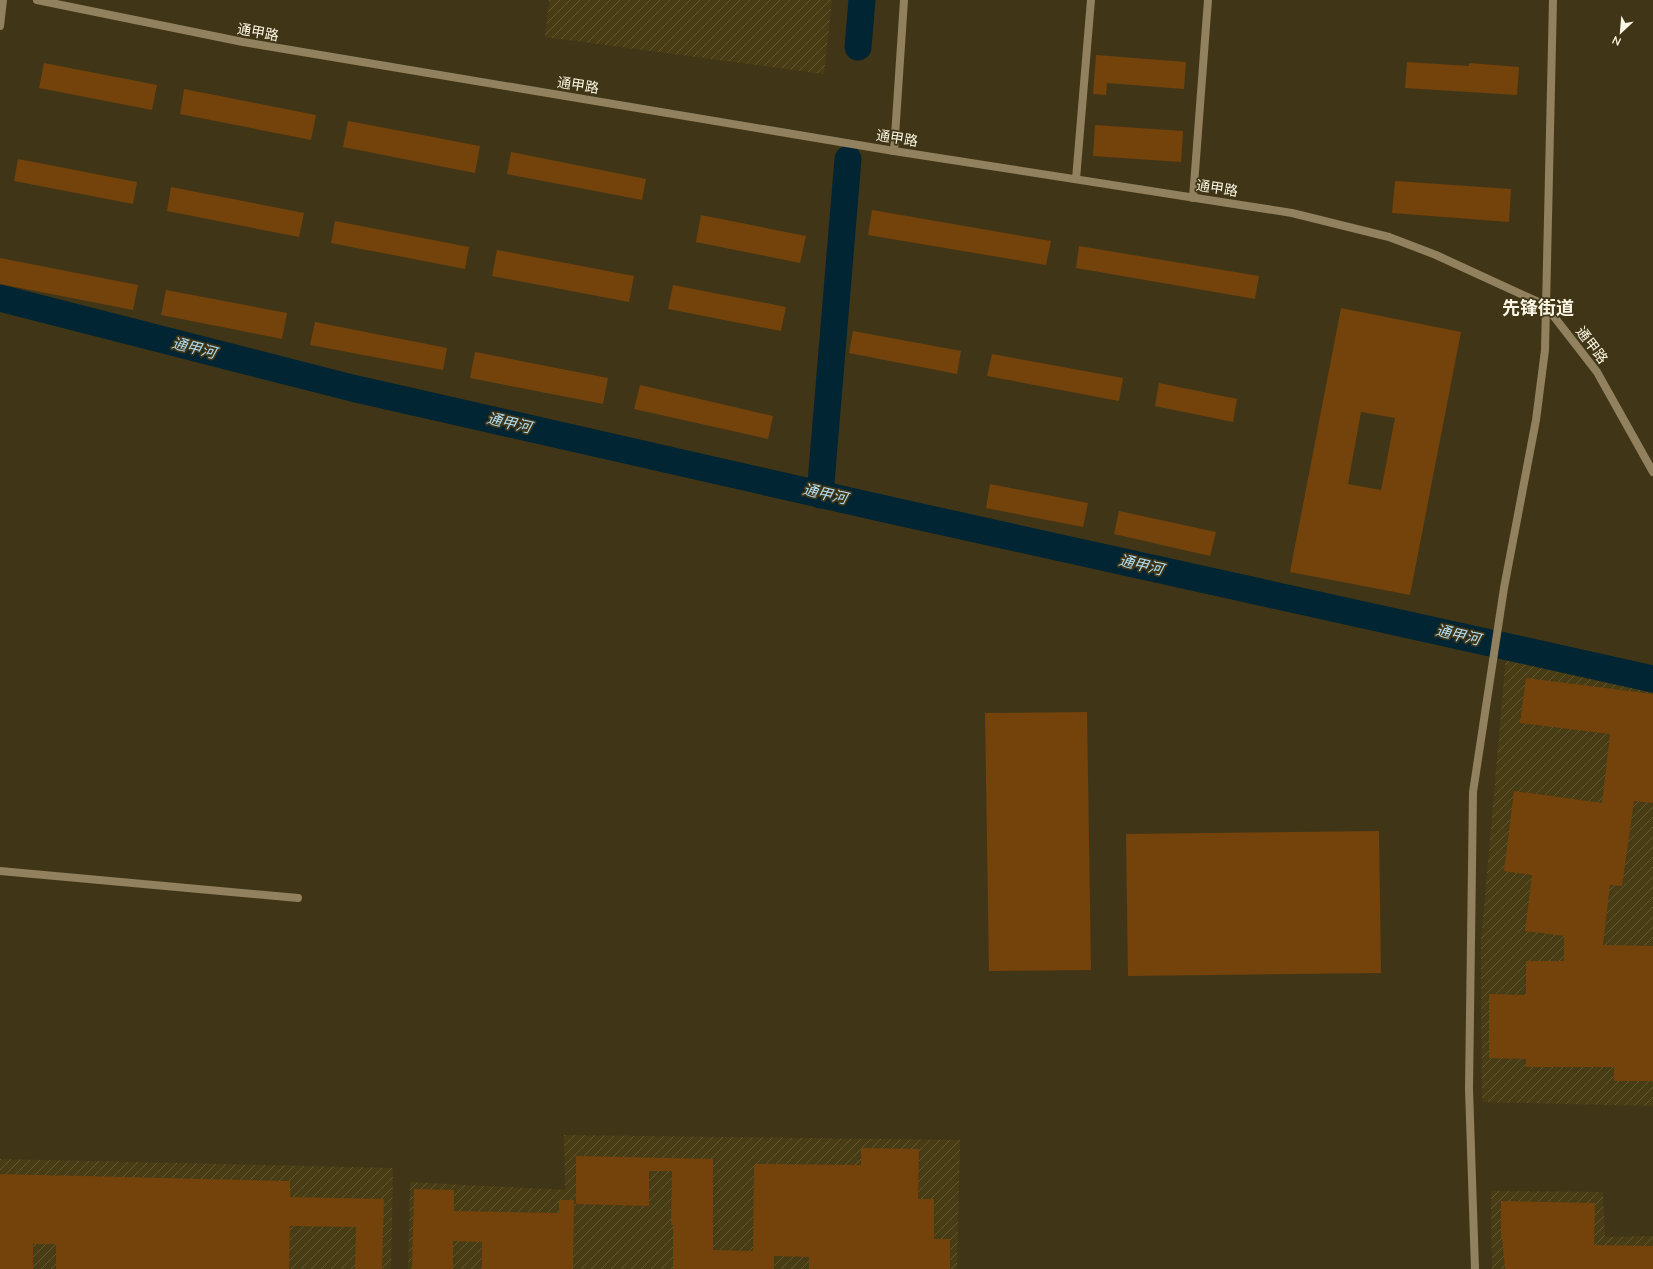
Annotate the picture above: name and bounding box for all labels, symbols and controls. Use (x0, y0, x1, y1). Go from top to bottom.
north arrow (1601, 12, 1641, 52)
street label: 通甲路 (236, 19, 280, 45)
text: N (1610, 33, 1623, 49)
street label: 通甲路 (556, 73, 600, 97)
street label: 通甲路 (875, 126, 919, 150)
street label: 通甲路 (1195, 176, 1239, 200)
district label: 先锋街道 (1502, 296, 1574, 319)
street label: 通甲路 (1572, 323, 1612, 367)
water label: 通甲河 (170, 333, 221, 363)
water label: 通甲河 (485, 408, 536, 438)
water label: 通甲河 (801, 479, 852, 509)
water label: 通甲河 (1117, 550, 1168, 580)
water label: 通甲河 (1434, 620, 1485, 650)

